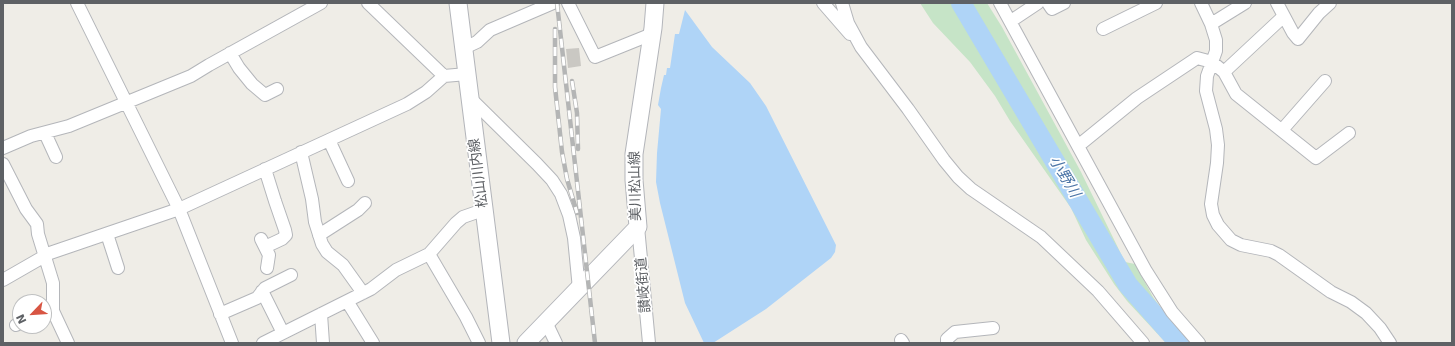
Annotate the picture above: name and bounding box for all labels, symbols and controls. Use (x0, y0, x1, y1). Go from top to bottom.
street label: 松山川内線 (466, 137, 492, 209)
street label: 美川松山線 (627, 151, 645, 221)
water label: 小野川 (1045, 153, 1083, 201)
street label: 讃岐街道 (633, 256, 655, 314)
north arrow (12, 294, 52, 334)
text: N (14, 312, 29, 326)

